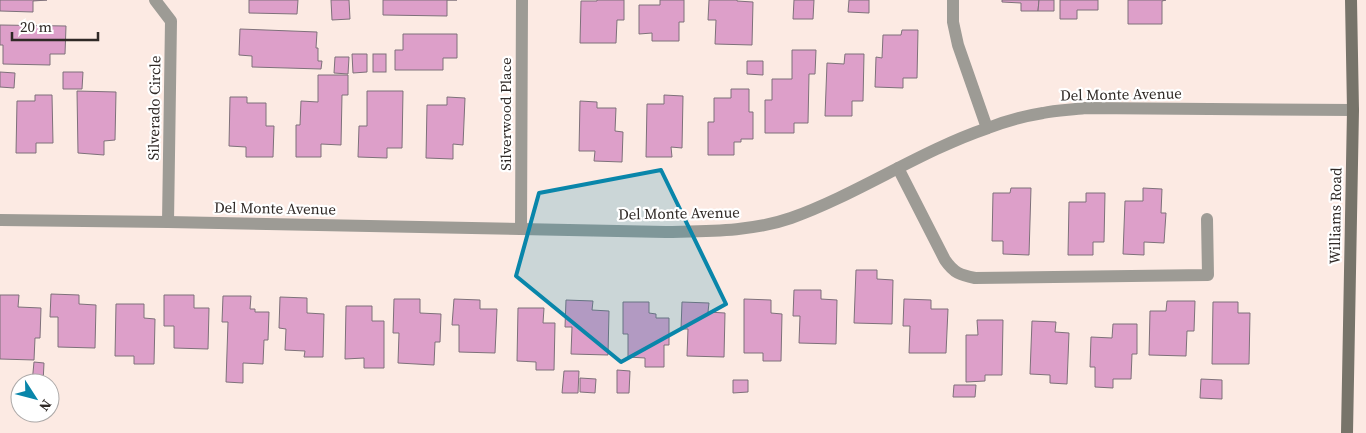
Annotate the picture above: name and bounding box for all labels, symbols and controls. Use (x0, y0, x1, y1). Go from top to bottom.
scale bar (12, 10, 99, 42)
text: 20 m (20, 16, 52, 37)
street label: Silverado Circle (143, 55, 165, 161)
street label: Silverwood Place (495, 57, 516, 171)
street label: Del Monte Avenue (1060, 82, 1182, 106)
street label: Williams Road (1324, 167, 1346, 265)
street label: Del Monte Avenue (214, 196, 336, 220)
street label: Del Monte Avenue (618, 201, 740, 225)
north arrow (10, 373, 60, 423)
text: N (34, 396, 57, 416)

